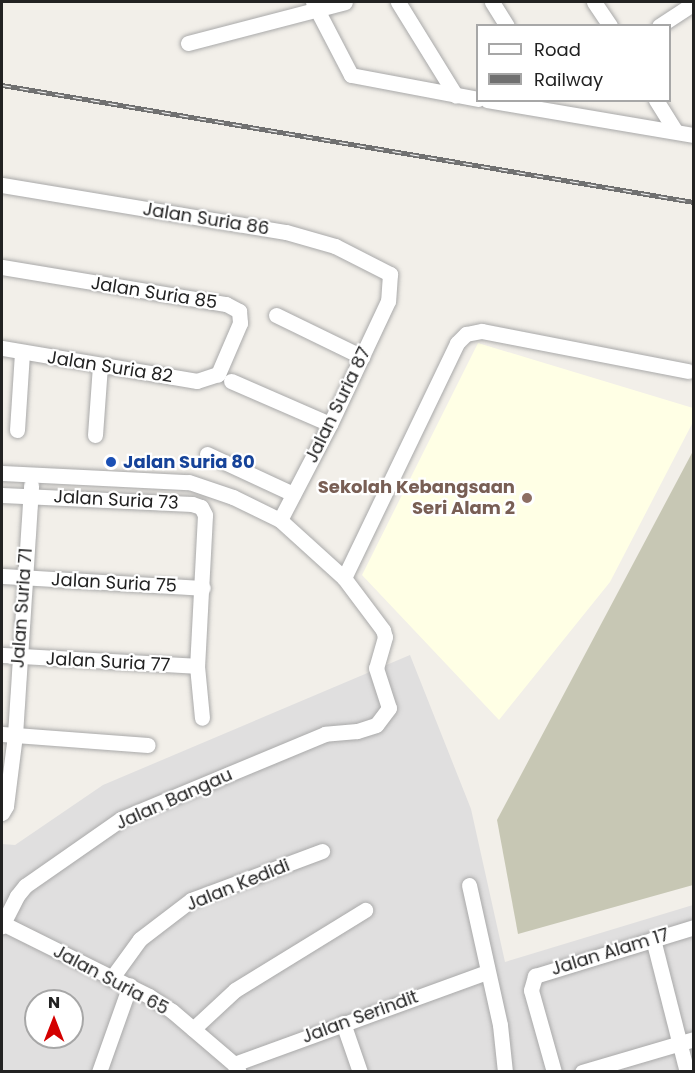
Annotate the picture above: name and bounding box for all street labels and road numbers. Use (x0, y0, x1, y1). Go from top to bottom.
street label: Jalan Suria 86 (141, 198, 271, 240)
street label: Jalan Suria 85 (89, 272, 219, 314)
street label: Jalan Suria 87 (301, 344, 375, 466)
street label: Jalan Suria 82 (46, 346, 174, 388)
street label: Jalan Suria 73 (53, 486, 179, 514)
street label: Jalan Suria 71 (7, 547, 37, 669)
street label: Jalan Suria 75 (51, 569, 177, 597)
street label: Jalan Suria 77 (45, 648, 171, 676)
street label: Jalan Bangau (112, 764, 236, 834)
street label: Jalan Kedidi (183, 854, 293, 916)
street label: Jalan Alam 17 (548, 924, 672, 980)
street label: Jalan Suria 65 (50, 941, 172, 1019)
street label: Jalan Serindit (299, 986, 421, 1048)

